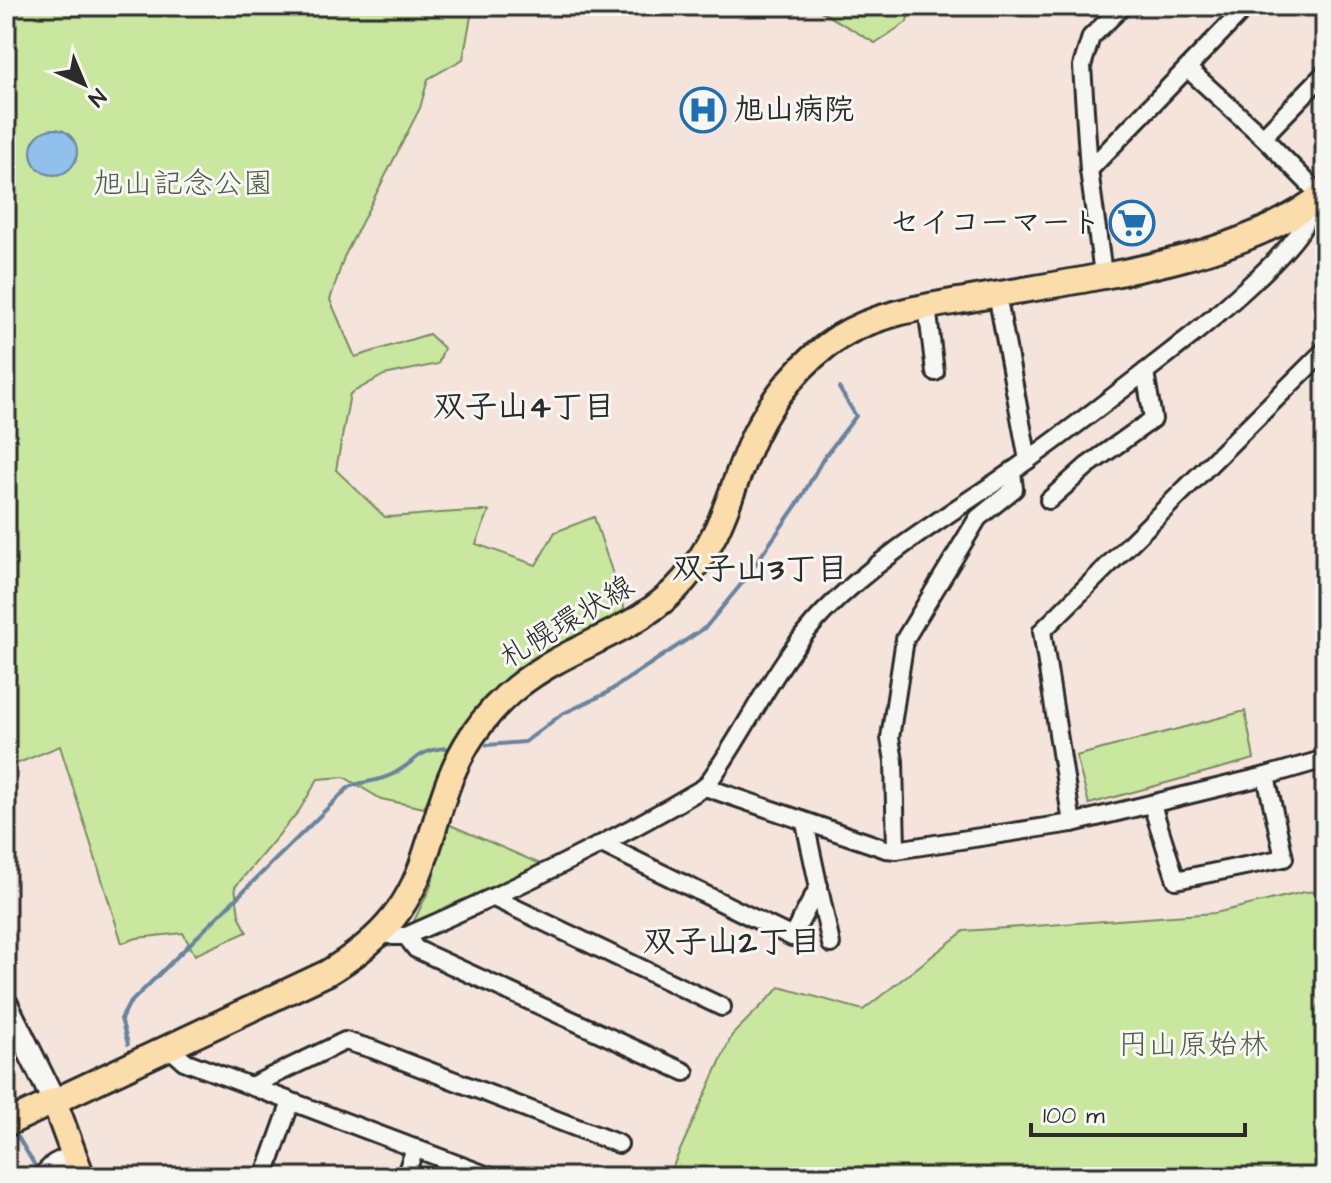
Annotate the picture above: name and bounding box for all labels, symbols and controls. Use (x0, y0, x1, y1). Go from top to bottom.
north arrow (44, 44, 124, 124)
text: N (81, 81, 113, 113)
hospital icon: 旭山病院 (679, 86, 727, 134)
place label: 旭山病院 (734, 89, 854, 131)
park label: 旭山記念公園 (93, 163, 273, 205)
supermarket icon: セイコーマート (1108, 199, 1156, 247)
place label: セイコーマート (890, 202, 1101, 244)
district label: 双子山4丁目 (433, 385, 615, 430)
district label: 双子山3丁目 (672, 547, 848, 592)
street label: 札幌環状線 (492, 565, 642, 679)
district label: 双子山2丁目 (643, 920, 821, 965)
park label: 円山原始林 (1118, 1024, 1268, 1066)
scale bar (1031, 1087, 1245, 1137)
text: 100 m (1043, 1099, 1105, 1133)

